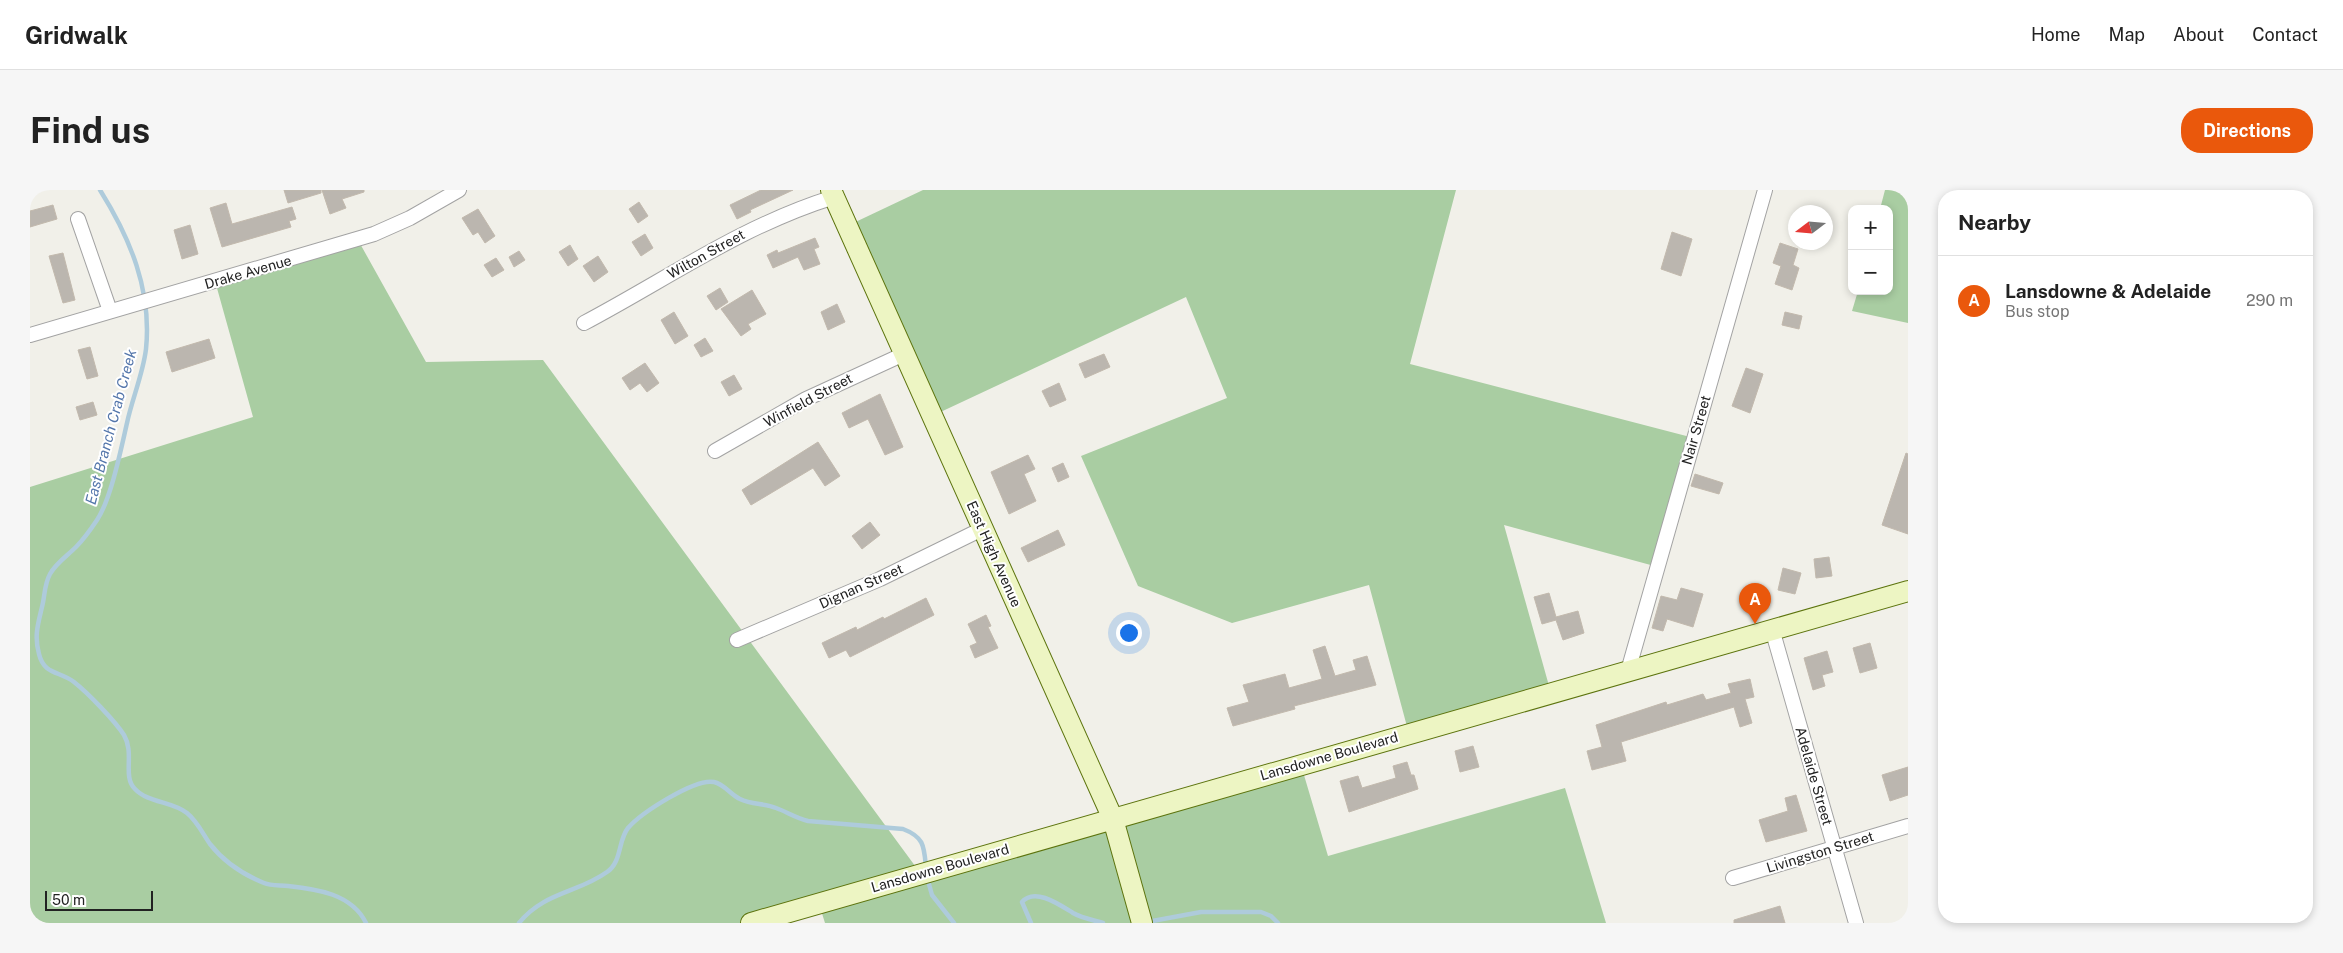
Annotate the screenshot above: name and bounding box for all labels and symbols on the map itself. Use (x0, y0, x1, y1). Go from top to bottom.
north arrow (1788, 205, 1833, 250)
street label: Wilton Street (664, 226, 748, 282)
street label: Drake Avenue (203, 252, 293, 292)
water label: East Branch Crab Creek (82, 347, 140, 506)
street label: Winfield Street (761, 370, 855, 430)
street label: Nair Street (1678, 393, 1714, 467)
street label: East High Avenue (963, 498, 1025, 610)
street label: Dignan Street (817, 560, 905, 612)
pin: A (1739, 583, 1771, 624)
your location (1116, 620, 1142, 646)
street label: Adelaide Street (1792, 725, 1836, 827)
street label: Lansdowne Boulevard (1258, 729, 1400, 783)
street label: Livingston Street (1764, 828, 1876, 876)
street label: Lansdowne Boulevard (869, 841, 1011, 895)
scale bar (45, 888, 152, 911)

